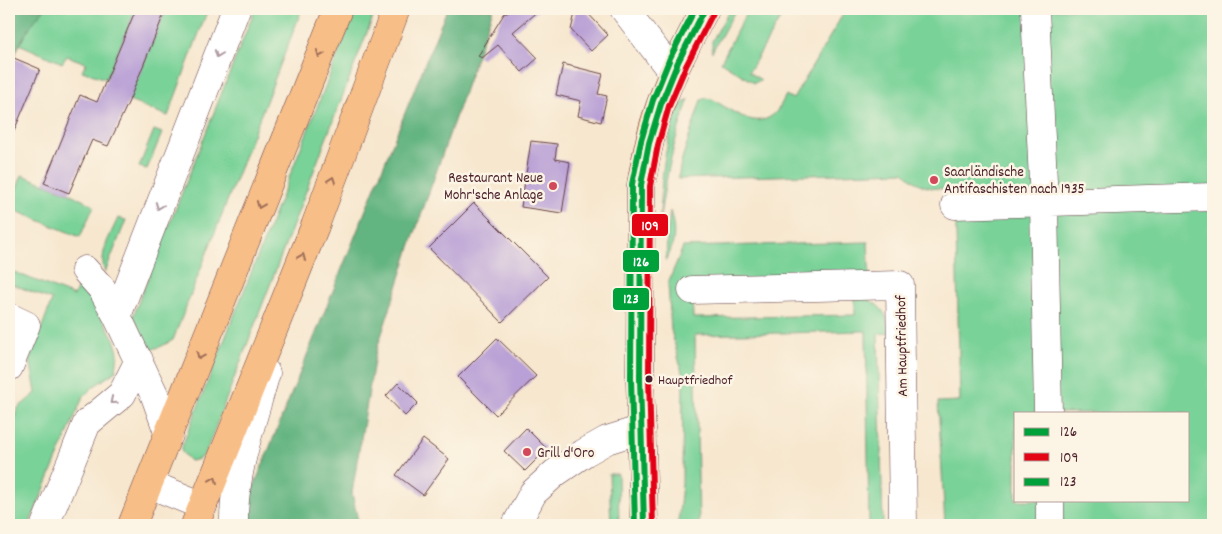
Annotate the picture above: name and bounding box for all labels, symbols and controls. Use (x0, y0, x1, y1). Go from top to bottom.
one-way arrow (214, 49, 224, 58)
one-way arrow (316, 49, 327, 58)
place label: Saarländische Antifaschisten nach 1935 (944, 162, 1085, 201)
place label: Restaurant Neue Mohr'sche Anlage (444, 168, 543, 207)
marker: Saarländische Antifaschisten nach 1935 (928, 174, 940, 186)
one-way arrow (326, 176, 336, 185)
marker: Restaurant Neue Mohr'sche Anlage (547, 180, 559, 192)
one-way arrow (256, 200, 266, 209)
one-way arrow (155, 201, 165, 209)
line badge: 109 (631, 213, 669, 237)
text: 109 (641, 217, 659, 237)
line badge: 126 (622, 249, 660, 273)
one-way arrow (296, 253, 307, 262)
text: 126 (633, 253, 649, 273)
line badge: 123 (612, 287, 650, 311)
text: 123 (623, 290, 639, 310)
street label: Am Hauptfriedhof (891, 294, 915, 397)
one-way arrow (196, 351, 206, 360)
place label: Hauptfriedhof (658, 371, 733, 391)
marker: Hauptfriedhof (644, 374, 654, 384)
one-way arrow (110, 396, 119, 404)
legend (1014, 412, 1190, 502)
text: 126 (1060, 422, 1077, 444)
place label: Grill d'Oro (537, 443, 595, 465)
marker: Grill d'Oro (521, 446, 533, 458)
text: 109 (1060, 448, 1078, 470)
text: 123 (1060, 472, 1077, 494)
one-way arrow (207, 476, 218, 485)

